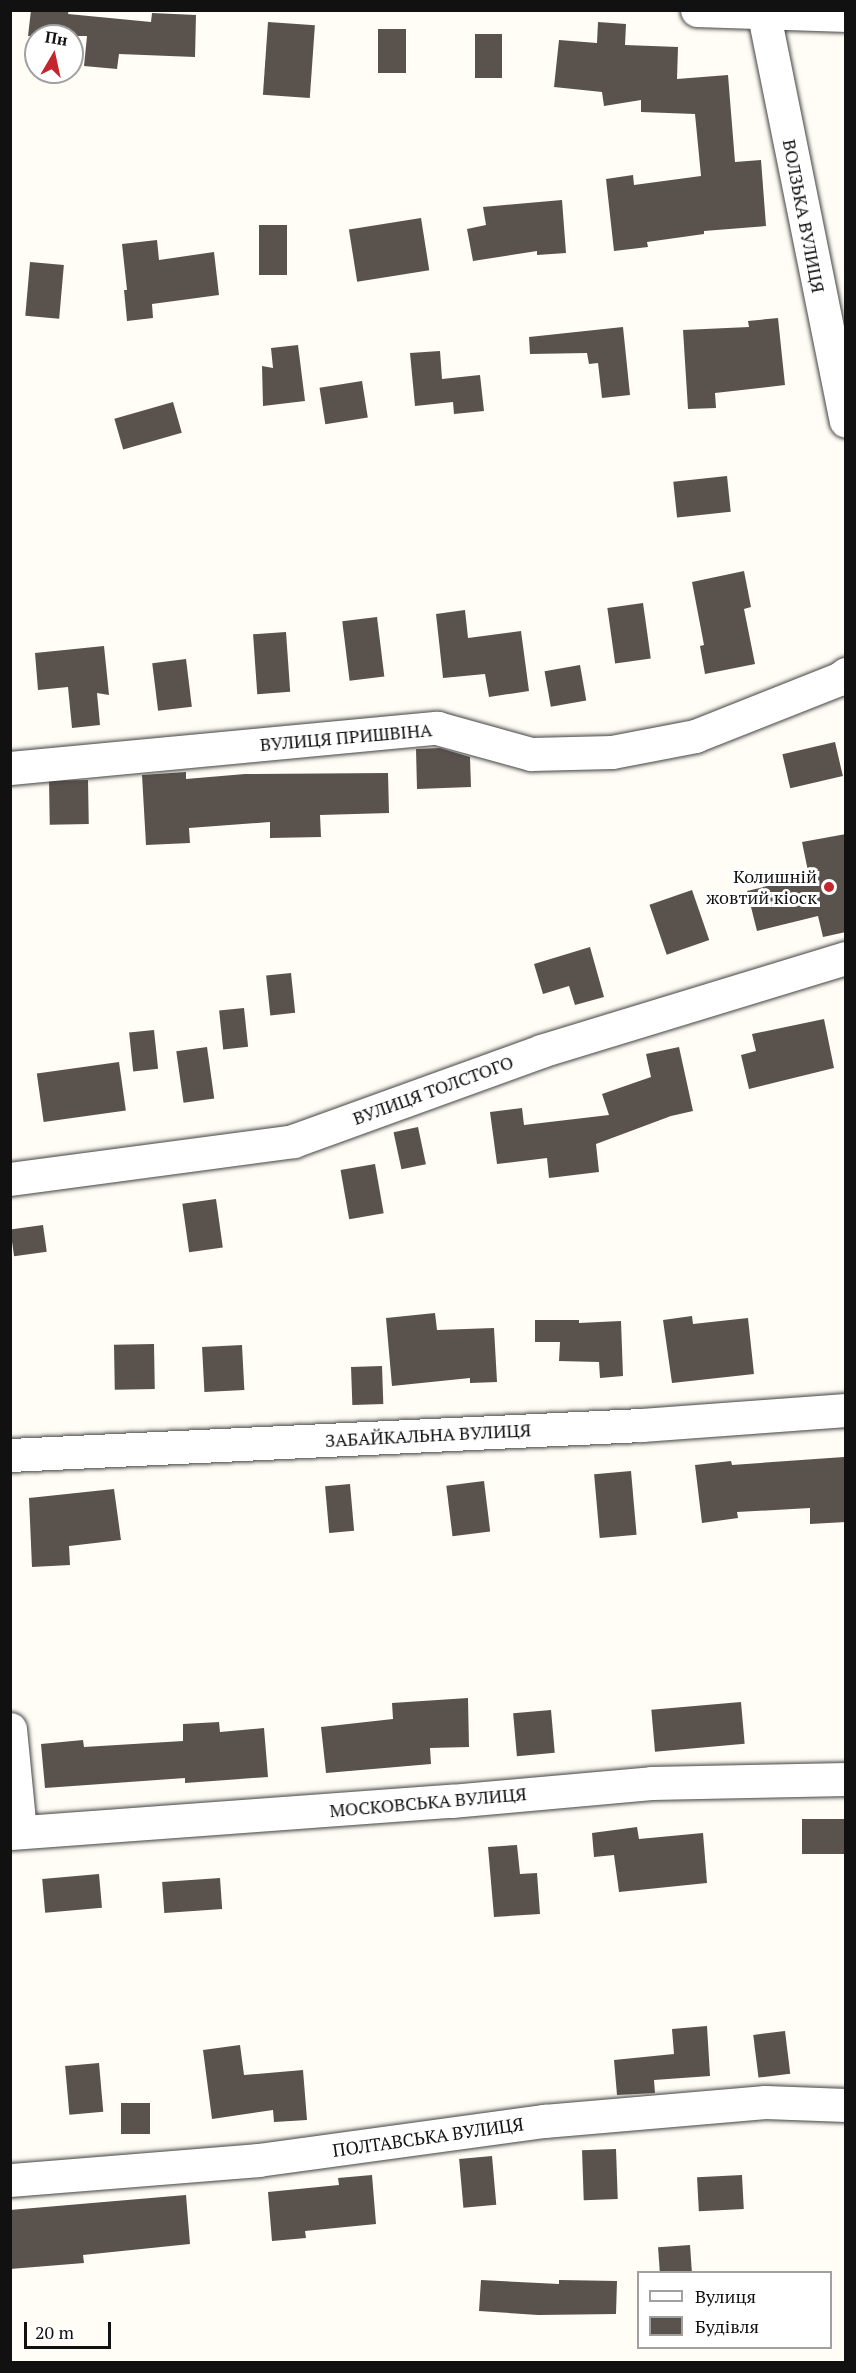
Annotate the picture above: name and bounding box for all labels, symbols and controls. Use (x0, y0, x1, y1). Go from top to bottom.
north arrow (24, 24, 84, 84)
text: Пн (44, 26, 69, 51)
street label: ВОЛЗЬКА ВУЛИЦЯ (778, 137, 830, 295)
street label: ВУЛИЦЯ ПРИШВІНА (259, 719, 433, 755)
place label: Колишній жовтий кіоск (706, 866, 817, 908)
marker: Колишній жовтий кіоск (822, 880, 836, 894)
street label: ВУЛИЦЯ ТОЛСТОГО (350, 1051, 516, 1129)
street label: ЗАБАЙКАЛЬНА ВУЛИЦЯ (324, 1419, 532, 1451)
street label: МОСКОВСЬКА ВУЛИЦЯ (328, 1783, 528, 1821)
street label: ПОЛТАВСЬКА ВУЛИЦЯ (331, 2113, 525, 2161)
legend (637, 2271, 832, 2349)
text: Вулиця (695, 2284, 756, 2308)
scale bar (27, 2310, 114, 2348)
text: Будівля (695, 2314, 759, 2338)
text: 20 m (35, 2320, 74, 2344)

